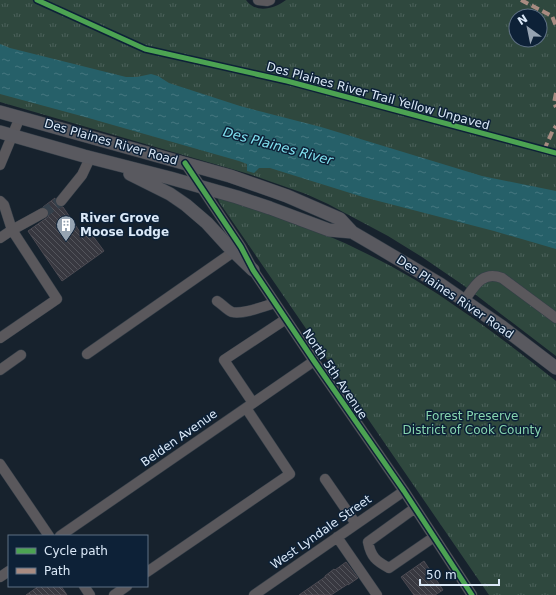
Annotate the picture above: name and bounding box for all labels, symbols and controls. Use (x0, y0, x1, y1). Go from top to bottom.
north arrow (508, 8, 548, 48)
text: N (515, 12, 530, 28)
street label: Des Plaines River Trail Yellow Unpaved (265, 59, 491, 133)
street label: Des Plaines River Road (43, 116, 179, 168)
water label: Des Plaines River (222, 124, 336, 168)
place label: River Grove Moose Lodge (80, 211, 169, 239)
building icon: River Grove Moose Lodge (55, 214, 77, 242)
street label: Des Plaines River Road (394, 253, 516, 341)
street label: North 5th Avenue (300, 326, 370, 422)
street label: Belden Avenue (138, 406, 220, 470)
park label: Forest Preserve District of Cook County (403, 409, 541, 437)
street label: West Lyndale Street (268, 492, 374, 572)
legend (8, 535, 148, 587)
text: Cycle path (44, 544, 108, 558)
scale bar (420, 561, 499, 587)
text: Path (44, 564, 70, 578)
text: 50 m (426, 568, 457, 582)

